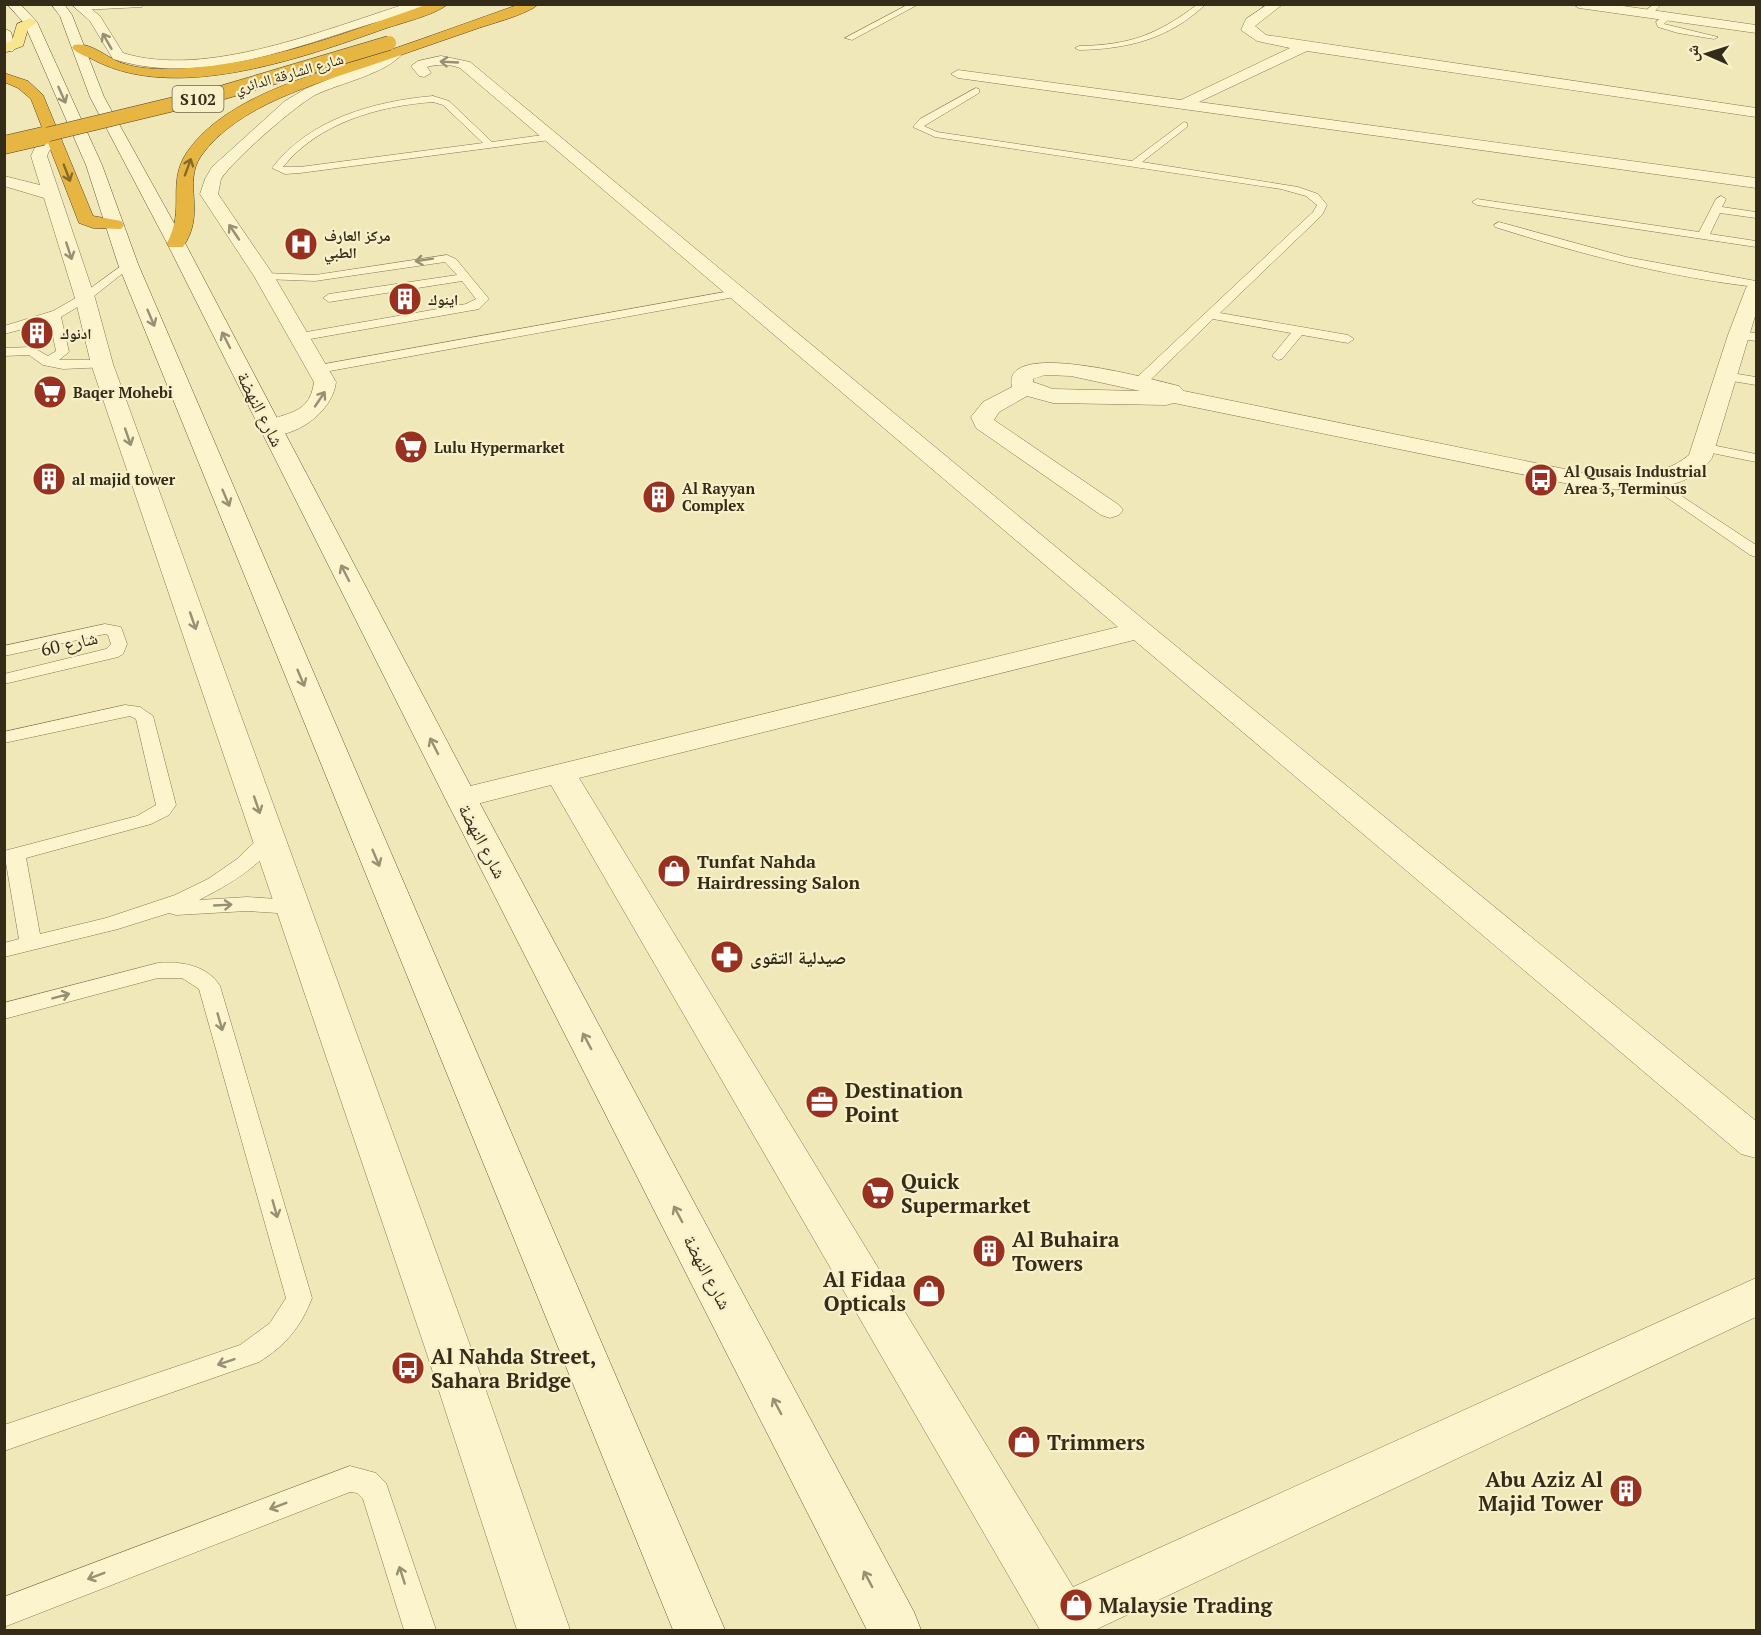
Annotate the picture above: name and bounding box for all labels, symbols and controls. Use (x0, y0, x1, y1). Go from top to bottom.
north arrow (1677, 24, 1737, 84)
one-way arrow (101, 32, 112, 50)
text: ش (1681, 44, 1703, 62)
street label: شارع الشارقة الدائري (232, 48, 347, 101)
one-way arrow (439, 56, 459, 67)
one-way arrow (57, 85, 68, 103)
road number: S102 (172, 86, 224, 112)
one-way arrow (183, 159, 194, 177)
one-way arrow (62, 163, 73, 182)
one-way arrow (228, 224, 240, 240)
place label: مركز العارف الطبي (324, 225, 391, 265)
hospital icon: مركز العارف الطبي (283, 226, 319, 262)
one-way arrow (65, 241, 76, 260)
one-way arrow (414, 255, 434, 266)
building icon: اينوك (387, 281, 423, 317)
place label: اينوك (428, 289, 458, 309)
one-way arrow (146, 308, 157, 327)
building icon: ادنوك (19, 315, 55, 351)
place label: ادنوك (60, 323, 92, 343)
one-way arrow (220, 331, 231, 349)
street label: شارع النهضة (232, 367, 290, 451)
supermarket icon: Baqer Mohebi (32, 374, 68, 410)
place label: Baqer Mohebi (73, 382, 173, 402)
one-way arrow (314, 391, 326, 408)
one-way arrow (124, 427, 135, 446)
supermarket icon: Lulu Hypermarket (393, 429, 429, 465)
place label: Lulu Hypermarket (434, 437, 565, 457)
building icon: al majid tower (31, 461, 67, 497)
place label: Al Qusais Industrial Area 3, Terminus (1564, 461, 1707, 498)
bus stop icon: Al Qusais Industrial Area 3, Terminus (1523, 462, 1559, 498)
place label: al majid tower (72, 469, 176, 489)
place label: Al Rayyan Complex (682, 478, 755, 515)
building icon: Al Rayyan Complex (641, 479, 677, 515)
one-way arrow (221, 488, 232, 506)
one-way arrow (339, 564, 350, 582)
one-way arrow (188, 611, 199, 630)
street label: شارع 60 (38, 625, 100, 661)
one-way arrow (296, 668, 307, 686)
one-way arrow (428, 738, 440, 755)
one-way arrow (253, 795, 264, 814)
street label: شارع النهضة (453, 800, 513, 882)
one-way arrow (371, 848, 382, 866)
place label: Tunfat Nahda Hairdressing Salon (697, 849, 860, 894)
shop icon: Tunfat Nahda Hairdressing Salon (656, 853, 692, 889)
one-way arrow (212, 899, 232, 910)
pharmacy icon: صيدلية التقوى (709, 939, 745, 975)
place label: صيدلية التقوى (750, 945, 846, 969)
one-way arrow (51, 990, 70, 1001)
one-way arrow (215, 1012, 226, 1031)
one-way arrow (581, 1033, 593, 1051)
place label: Destination Point (845, 1076, 964, 1128)
office icon: Destination Point (804, 1084, 840, 1120)
place label: Quick Supermarket (901, 1167, 1031, 1219)
supermarket icon: Quick Supermarket (860, 1175, 896, 1211)
one-way arrow (270, 1199, 281, 1218)
one-way arrow (671, 1205, 683, 1223)
place label: Al Buhaira Towers (1012, 1225, 1120, 1277)
street label: شارع النهضة (678, 1231, 738, 1313)
building icon: Al Buhaira Towers (971, 1233, 1007, 1269)
place label: Al Fidaa Opticals (823, 1265, 906, 1317)
shop icon: Al Fidaa Opticals (911, 1273, 947, 1309)
place label: Al Nahda Street, Sahara Bridge (431, 1342, 596, 1394)
bus stop icon: Al Nahda Street, Sahara Bridge (390, 1350, 426, 1386)
one-way arrow (217, 1358, 236, 1369)
one-way arrow (771, 1397, 783, 1415)
shop icon: Trimmers (1006, 1424, 1042, 1460)
place label: Trimmers (1047, 1428, 1145, 1456)
place label: Abu Aziz Al Majid Tower (1478, 1465, 1603, 1517)
building icon: Abu Aziz Al Majid Tower (1608, 1473, 1644, 1509)
one-way arrow (269, 1501, 288, 1512)
one-way arrow (396, 1566, 407, 1585)
one-way arrow (861, 1570, 873, 1588)
one-way arrow (87, 1572, 106, 1583)
shop icon: Malaysie Trading (1058, 1587, 1094, 1623)
place label: Malaysie Trading (1099, 1591, 1274, 1619)

